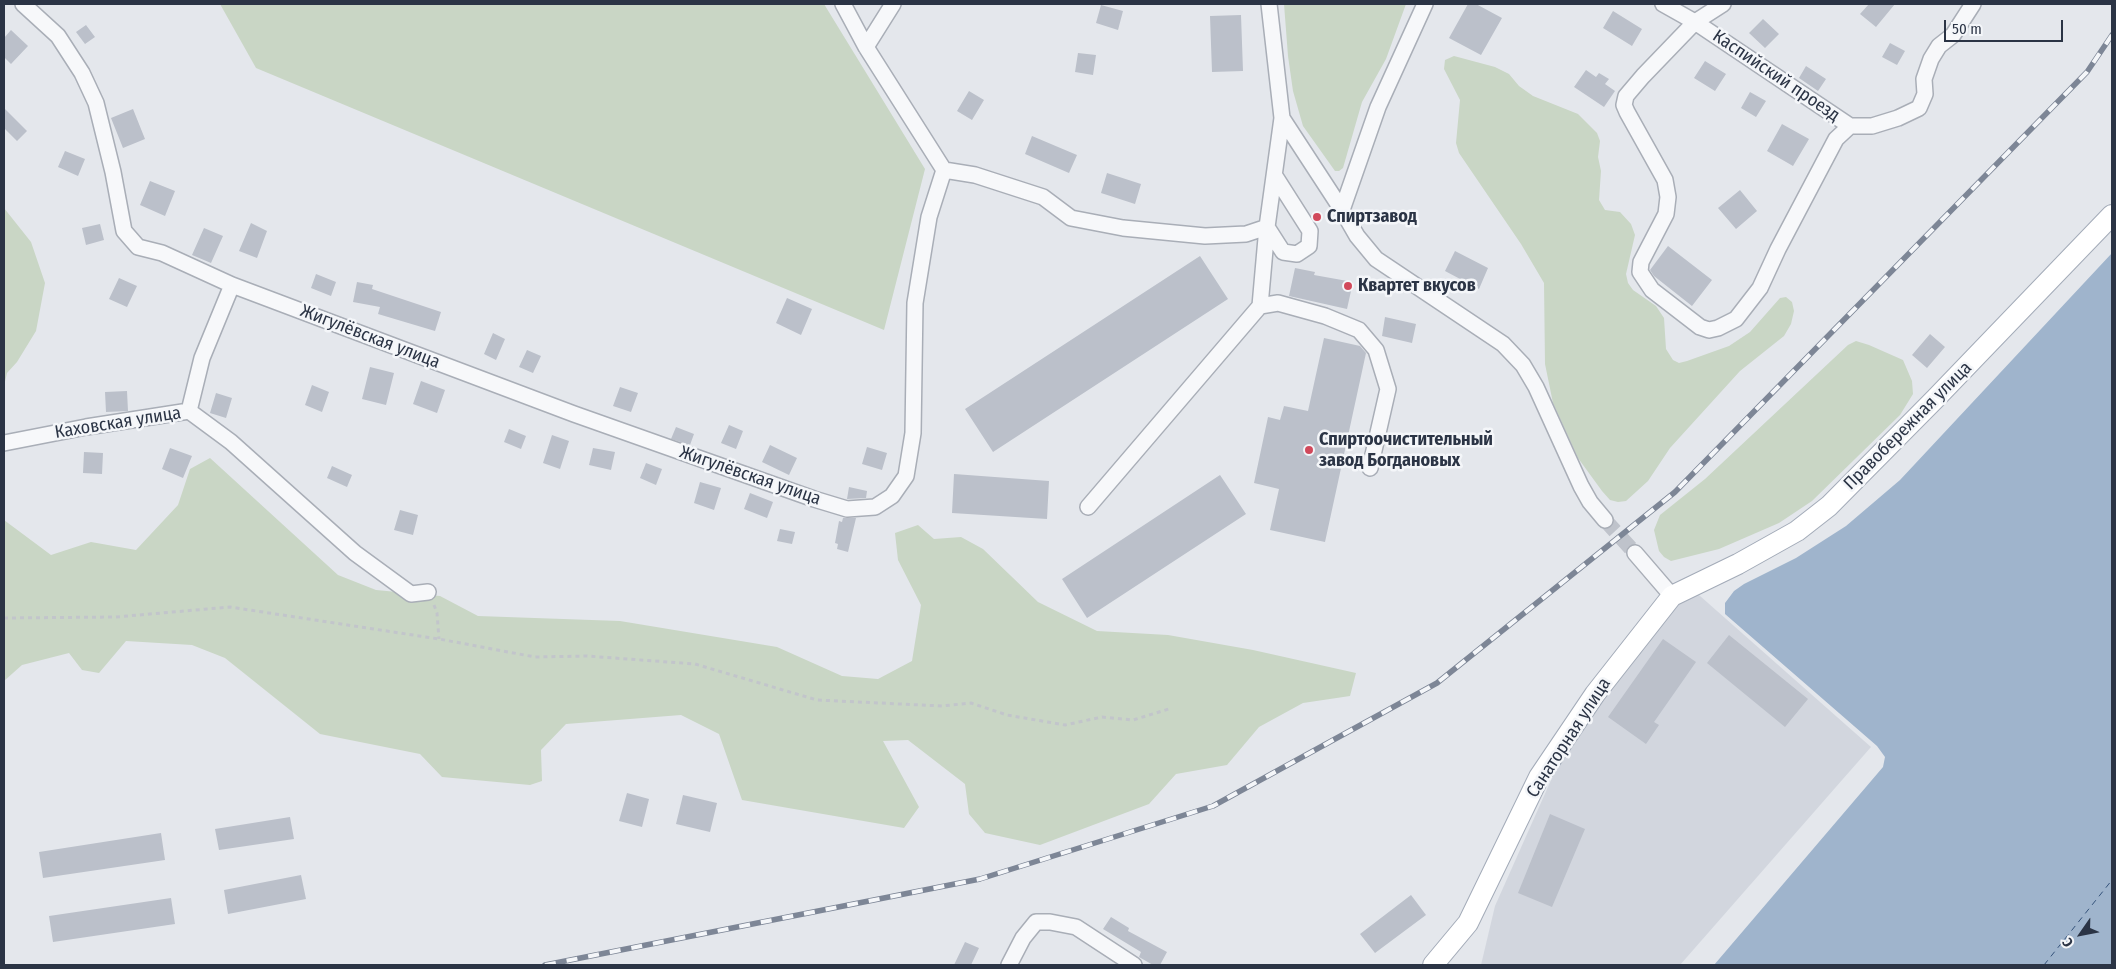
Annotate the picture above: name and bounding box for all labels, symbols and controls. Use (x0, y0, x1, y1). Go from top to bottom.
scale bar (1946, 10, 2065, 42)
text: 50 m (1952, 20, 1982, 38)
street label: Каспийский проезд (1708, 26, 1844, 126)
place label: Спиртзавод (1327, 206, 1417, 228)
marker: Спиртзавод (1311, 211, 1323, 223)
place label: Квартет вкусов (1358, 275, 1476, 297)
marker: Квартет вкусов (1342, 280, 1354, 292)
street label: Жигулёвская улица (297, 300, 443, 374)
street label: Правобережная улица (1839, 357, 1977, 495)
street label: Каховская улица (53, 402, 183, 444)
place label: Спиртоочистительный завод Богдановых (1319, 429, 1493, 472)
street label: Жигулёвская улица (677, 442, 823, 510)
marker: Спиртоочистительный завод Богдановых (1303, 444, 1315, 456)
street label: Санаторная улица (1522, 674, 1616, 802)
north arrow (2056, 909, 2106, 959)
text: С (2059, 935, 2077, 950)

